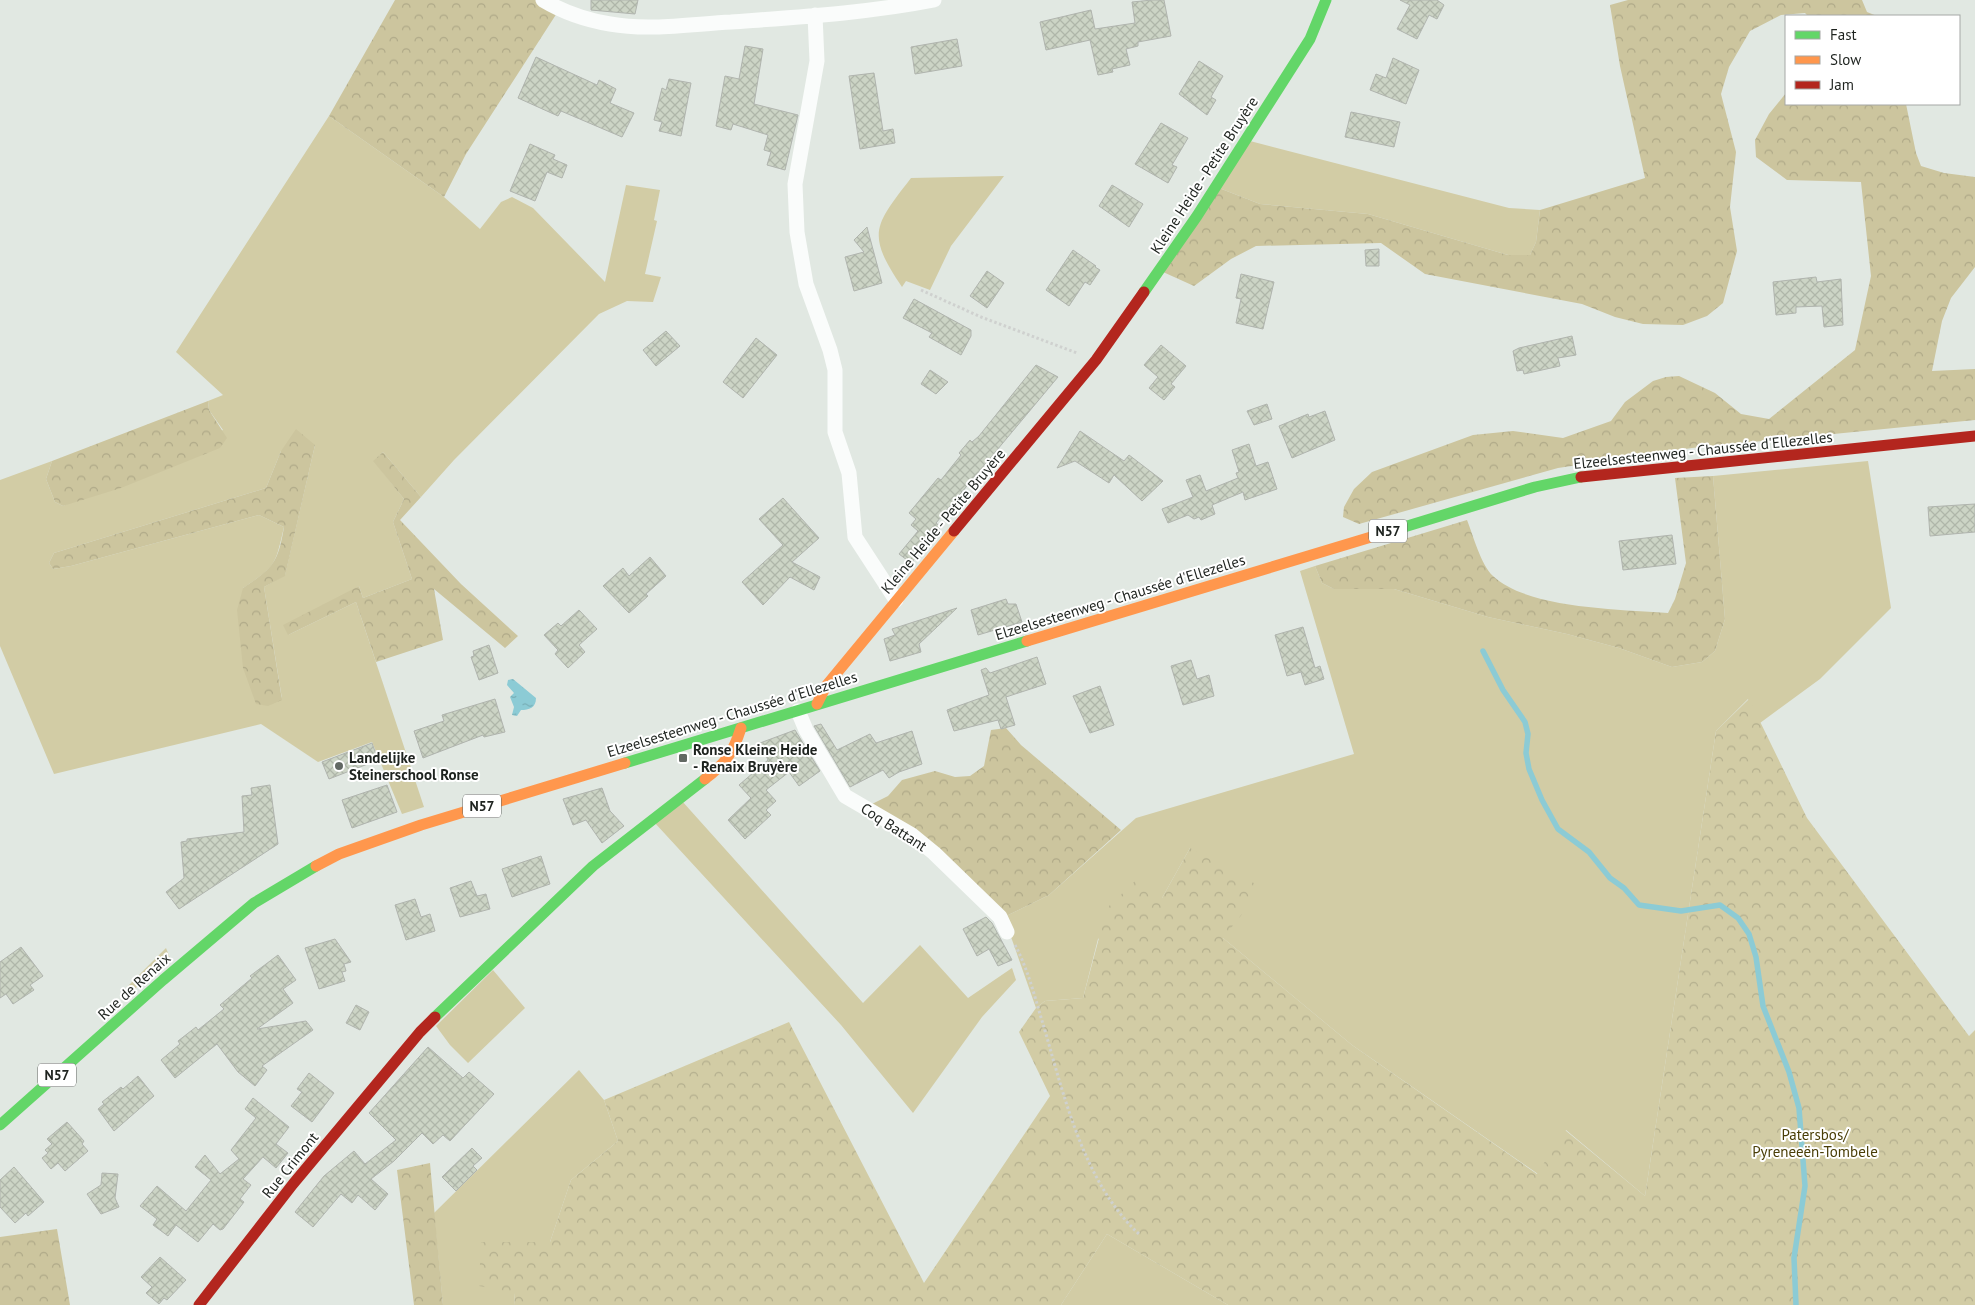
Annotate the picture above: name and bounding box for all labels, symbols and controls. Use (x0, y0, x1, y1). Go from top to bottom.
legend (1785, 15, 1960, 105)
text: Fast (1830, 25, 1857, 44)
text: Slow (1830, 50, 1861, 69)
text: Jam (1829, 75, 1854, 94)
street label: Kleine Heide - Petite Bruyère (1146, 93, 1262, 257)
street label: Elzeelsesteenweg - Chaussée d'Ellezelles (1572, 427, 1834, 473)
street label: Kleine Heide - Petite Bruyère (877, 445, 1009, 597)
road number: N57 (1369, 520, 1407, 542)
street label: Elzeelsesteenweg - Chaussée d'Ellezelles (993, 550, 1247, 644)
street label: Elzeelsesteenweg - Chaussée d'Ellezelles (605, 667, 859, 761)
place label: Ronse Kleine Heide - Renaix Bruyère (693, 740, 818, 776)
place label: Landelijke Steinerschool Ronse (349, 748, 479, 784)
marker: Ronse Kleine Heide - Renaix Bruyère (677, 752, 689, 764)
marker: Landelijke Steinerschool Ronse (333, 760, 345, 772)
road number: N57 (463, 794, 501, 818)
street label: Coq Battant (857, 799, 931, 855)
street label: Rue de Renaix (94, 948, 175, 1024)
road number: N57 (38, 1064, 76, 1086)
park label: Patersbos/ Pyreneeën-Tombele (1752, 1125, 1878, 1161)
street label: Rue Crimont (258, 1128, 322, 1202)

